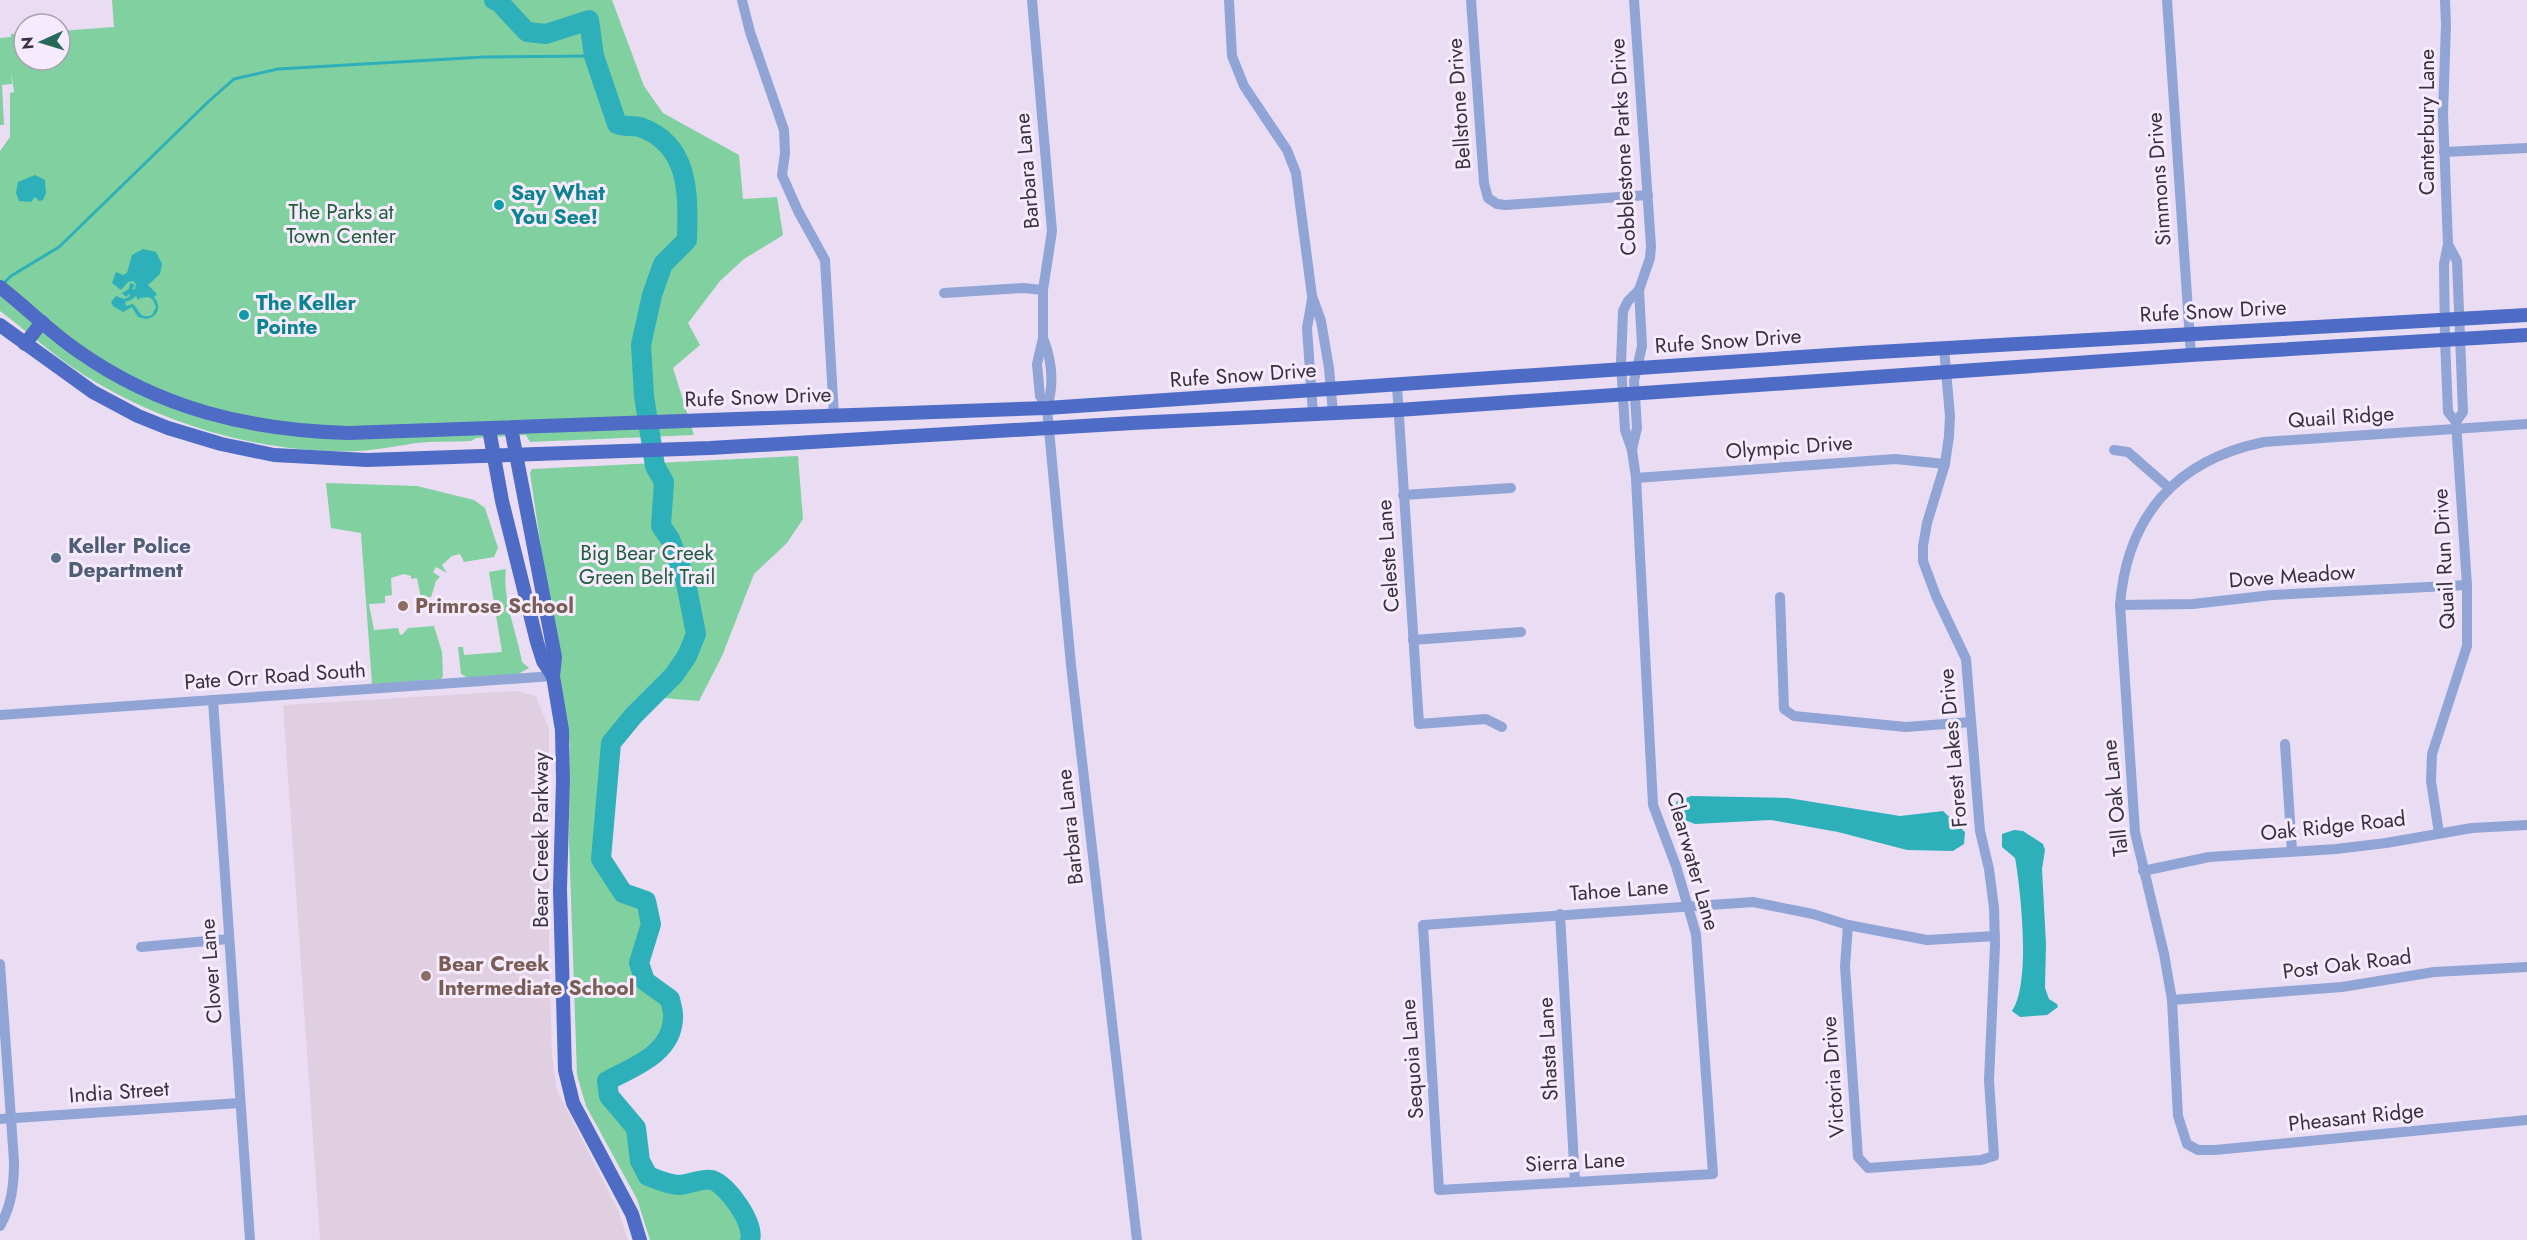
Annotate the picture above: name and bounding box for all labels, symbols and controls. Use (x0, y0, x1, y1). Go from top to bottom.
north arrow (12, 12, 72, 72)
text: N (16, 36, 39, 50)
street label: Bellstone Drive (1439, 37, 1479, 171)
street label: Cobblestone Parks Drive (1602, 37, 1644, 256)
street label: Canterbury Lane (2412, 49, 2442, 195)
street label: Simmons Drive (2139, 111, 2179, 247)
street label: Barbara Lane (1007, 112, 1047, 230)
place label: Say What You See! (510, 178, 605, 232)
park label: The Parks at Town Center (286, 197, 397, 251)
marker: Say What You See! (492, 198, 506, 212)
place label: The Keller Pointe (256, 288, 357, 342)
street label: Rufe Snow Drive (2139, 292, 2287, 330)
marker: The Keller Pointe (237, 308, 251, 322)
street label: Rufe Snow Drive (1654, 321, 1802, 361)
street label: Rufe Snow Drive (1169, 355, 1317, 395)
street label: Rufe Snow Drive (684, 379, 832, 415)
street label: Quail Ridge (2287, 398, 2395, 436)
street label: Olympic Drive (1724, 428, 1854, 466)
street label: Quail Run Drive (2425, 488, 2463, 630)
street label: Celeste Lane (1369, 498, 1407, 613)
place label: Keller Police Department (68, 531, 191, 585)
park label: Big Bear Creek Green Belt Trail (579, 538, 715, 592)
marker: Keller Police Department (49, 551, 63, 565)
street label: Dove Meadow (2228, 557, 2357, 595)
place label: Primrose School (415, 591, 574, 621)
marker: Primrose School (396, 599, 410, 613)
street label: Pate Orr Road South (183, 655, 367, 697)
street label: Forest Lakes Drive (1931, 667, 1975, 829)
street label: Tall Oak Lane (2094, 738, 2136, 858)
street label: Bear Creek Parkway (526, 751, 556, 928)
street label: Barbara Lane (1049, 768, 1091, 886)
street label: Clearwater Lane (1659, 788, 1727, 934)
street label: Oak Ridge Road (2259, 803, 2407, 849)
street label: Tahoe Lane (1569, 872, 1669, 908)
street label: Clover Lane (192, 917, 230, 1024)
street label: Post Oak Road (2281, 941, 2413, 987)
place label: Bear Creek Intermediate School (438, 949, 634, 1003)
marker: Bear Creek Intermediate School (419, 969, 433, 983)
street label: Shasta Lane (1530, 996, 1566, 1102)
street label: Sequoia Lane (1393, 998, 1431, 1120)
street label: Victoria Drive (1814, 1015, 1852, 1139)
street label: India Street (68, 1074, 170, 1110)
street label: Pheasant Ridge (2287, 1095, 2426, 1139)
street label: Sierra Lane (1524, 1144, 1626, 1180)

